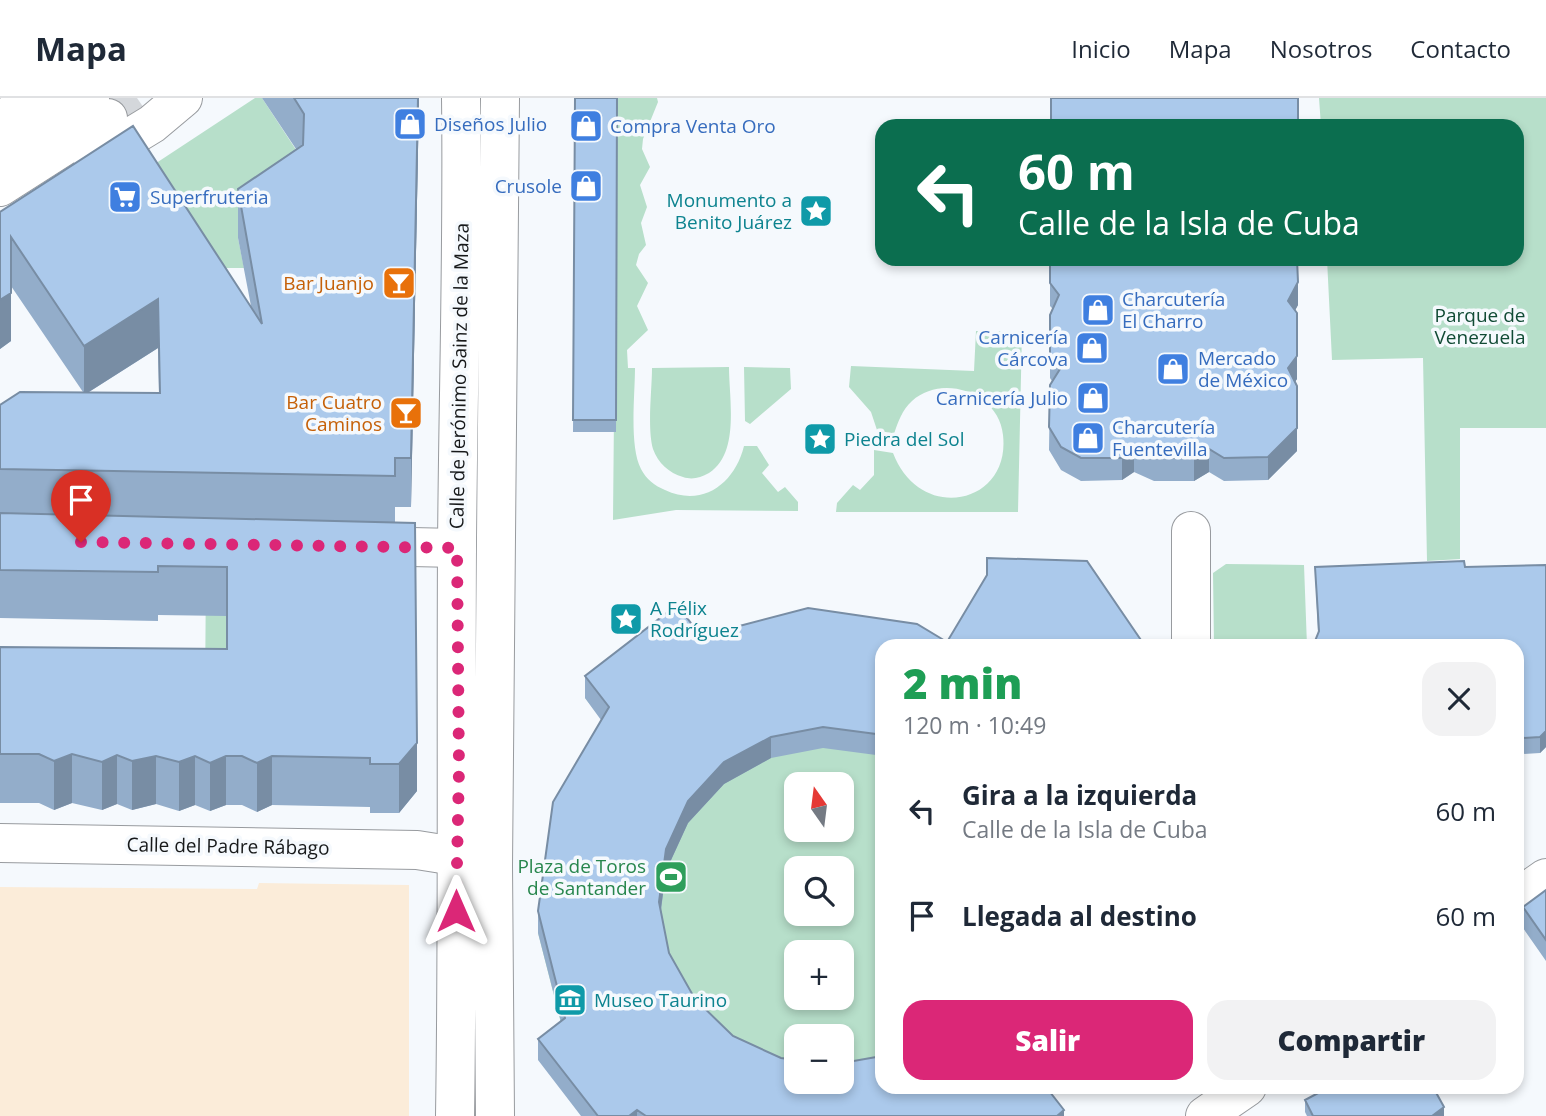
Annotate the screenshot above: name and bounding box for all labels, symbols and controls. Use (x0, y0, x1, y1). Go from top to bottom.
text: Mapa (35, 26, 127, 71)
text: Inicio (1071, 32, 1131, 65)
text: Mapa (1169, 32, 1232, 65)
text: Nosotros (1270, 32, 1372, 65)
text: Contacto (1410, 32, 1511, 65)
shop icon: Diseños Julio (391, 105, 429, 143)
shop icon: Compra Venta Oro (567, 107, 605, 145)
place label: Diseños Julio (434, 111, 547, 137)
place label: Compra Venta Oro (610, 113, 776, 139)
text: 60 m (1018, 138, 1135, 204)
icon: left (903, 147, 994, 238)
shop icon: Crusole (567, 167, 605, 205)
place label: Crusole (495, 173, 562, 199)
supermarket icon: Superfruteria (106, 178, 144, 216)
place label: Superfruteria (150, 184, 269, 210)
place label: Monumento a Benito Juárez (667, 187, 792, 235)
place icon: Monumento a Benito Juárez (797, 192, 835, 230)
text: Calle de la Isla de Cuba (1018, 201, 1360, 244)
street label: Calle de Jerónimo Sainz de la Maza (443, 223, 475, 529)
bar icon: Bar Juanjo (380, 264, 418, 302)
place label: Bar Juanjo (283, 270, 374, 296)
place label: Charcutería El Charro (1122, 286, 1225, 334)
shop icon: Charcutería El Charro (1079, 291, 1117, 329)
park label: Parque de Venezuela (1435, 302, 1525, 350)
place label: Carnicería Cárcova (978, 324, 1068, 372)
shop icon: Carnicería Cárcova (1073, 329, 1111, 367)
place label: Mercado de México (1198, 345, 1288, 393)
shop icon: Mercado de México (1154, 350, 1192, 388)
shop icon: Carnicería Julio (1074, 379, 1112, 417)
place label: Carnicería Julio (936, 385, 1068, 411)
place label: Bar Cuatro Caminos (286, 389, 382, 437)
bar icon: Bar Cuatro Caminos (387, 394, 425, 432)
place label: Charcutería Fuentevilla (1112, 414, 1215, 462)
shop icon: Charcutería Fuentevilla (1069, 419, 1107, 457)
place icon: Piedra del Sol (801, 420, 839, 458)
place label: Piedra del Sol (844, 426, 964, 452)
pin (51, 470, 111, 542)
icon: arrive (62, 481, 100, 519)
place label: A Félix Rodríguez (650, 595, 739, 643)
place icon: A Félix Rodríguez (607, 600, 645, 638)
text: 2 min (903, 654, 1022, 711)
button: close (1422, 662, 1496, 736)
text: 120 m · 10:49 (903, 709, 1046, 741)
north arrow (784, 772, 854, 842)
map controls (784, 772, 854, 1094)
text: Gira a la izquierda (962, 777, 1197, 813)
icon: left (903, 792, 941, 830)
text: 60 m (1435, 793, 1496, 829)
text: Calle de la Isla de Cuba (962, 813, 1208, 845)
street label: Calle del Padre Rábago (126, 831, 330, 861)
place label: Plaza de Toros de Santander (517, 853, 646, 901)
button: search (784, 856, 854, 926)
sports icon: Plaza de Toros de Santander (652, 858, 690, 896)
position arrow (419, 874, 493, 948)
icon: arrive (903, 897, 941, 935)
text: Llegada al destino (962, 898, 1197, 934)
text: 60 m (1435, 898, 1496, 934)
button: + (784, 940, 854, 1010)
museum icon: Museo Taurino (551, 981, 589, 1019)
place label: Museo Taurino (594, 987, 727, 1013)
button: Salir (903, 1000, 1193, 1080)
button: Compartir (1207, 1000, 1496, 1080)
button: − (784, 1024, 854, 1094)

